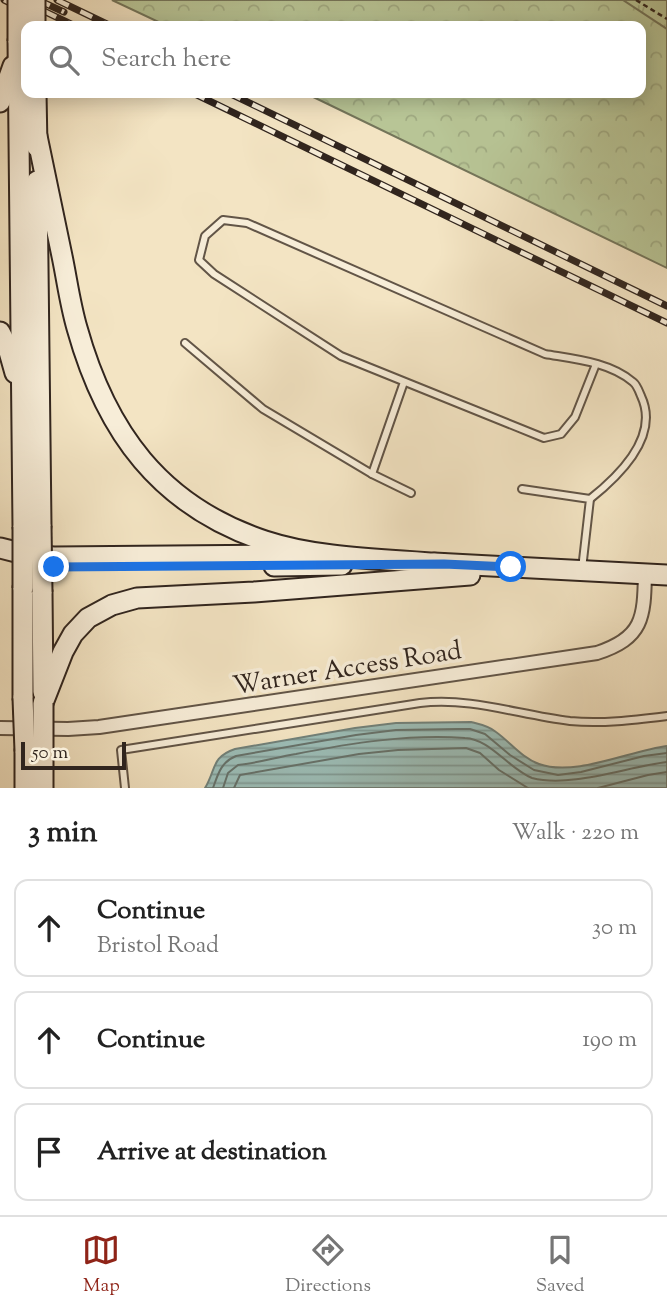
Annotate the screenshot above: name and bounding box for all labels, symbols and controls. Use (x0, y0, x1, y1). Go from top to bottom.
search box (21, 21, 646, 98)
icon: search (45, 41, 83, 79)
text: Search here (101, 41, 231, 78)
route end (38, 551, 69, 582)
route start (495, 551, 526, 582)
street label: Warner Access Road (230, 633, 465, 706)
scale bar (21, 739, 126, 771)
text: 50 m (32, 740, 68, 767)
text: 3 min (28, 812, 98, 855)
text: Walk · 220 m (512, 817, 639, 850)
text: Continue (97, 893, 205, 930)
icon: ahead (30, 909, 68, 947)
text: 30 m (592, 912, 637, 945)
text: Bristol Road (97, 930, 219, 963)
icon: ahead (30, 1021, 68, 1059)
text: Continue (97, 1022, 205, 1059)
text: 190 m (582, 1024, 637, 1057)
icon: arrive (30, 1133, 68, 1171)
text: Arrive at destination (97, 1134, 327, 1171)
tab: Map (82, 1231, 120, 1300)
tab: Directions (285, 1231, 371, 1300)
tab: Saved (536, 1231, 585, 1300)

